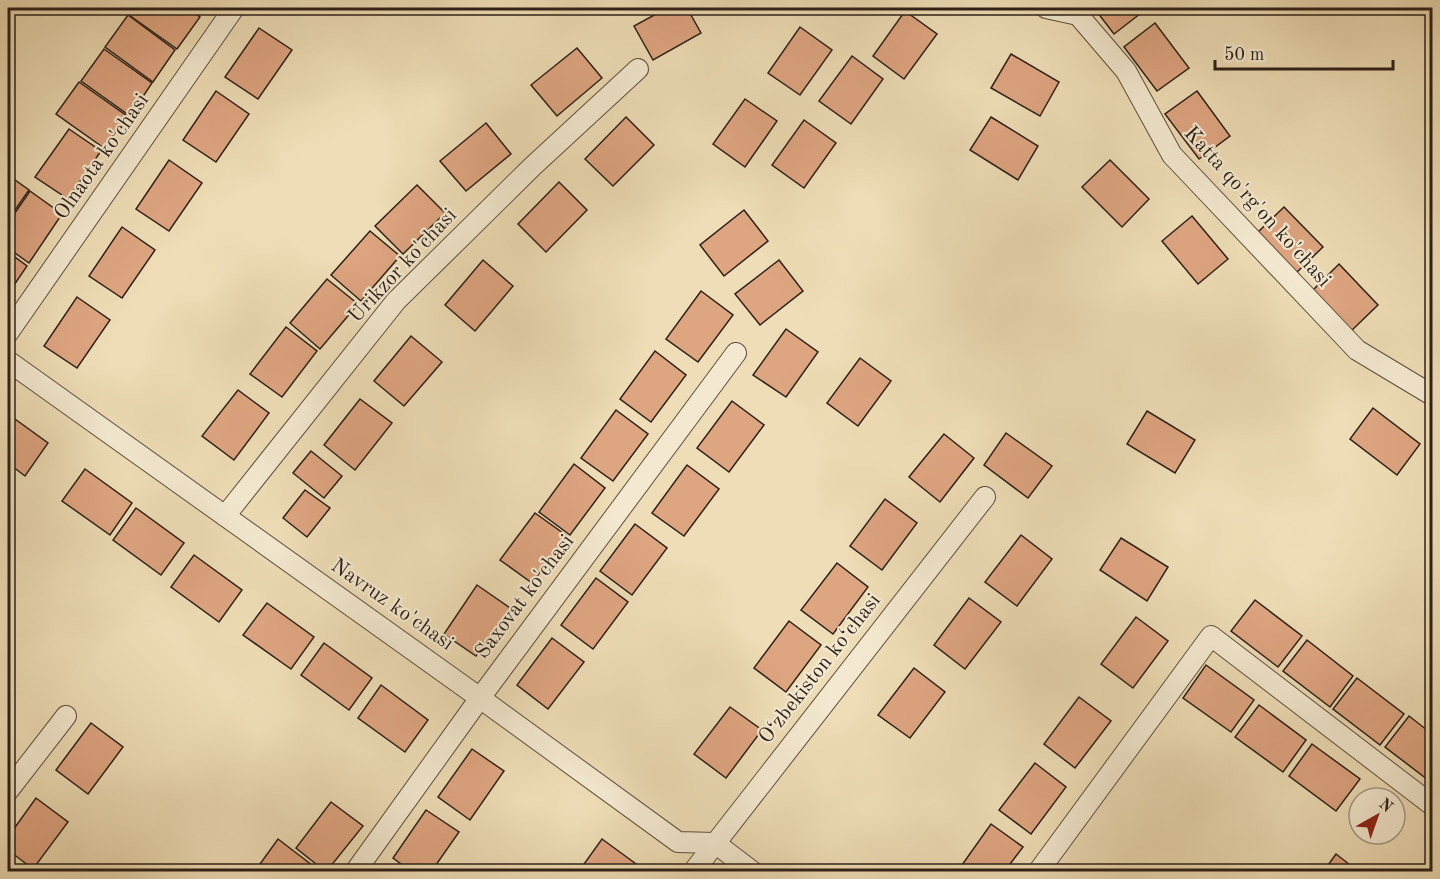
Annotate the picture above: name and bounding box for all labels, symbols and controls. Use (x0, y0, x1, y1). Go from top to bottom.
scale bar (1215, 33, 1394, 71)
text: 50 m (1224, 46, 1264, 64)
street label: Olnaota ko'chasi (51, 90, 153, 224)
street label: Katta qo'rg'on ko'chasi (1180, 123, 1334, 291)
street label: Urikzor ko'chasi (345, 205, 461, 327)
street label: Saxovat ko'chasi (472, 531, 578, 663)
street label: Navruz ko'chasi (327, 555, 457, 655)
street label: O‘zbekiston ko‘chasi (755, 590, 885, 748)
north arrow (1347, 786, 1407, 846)
text: N (1376, 796, 1396, 817)

